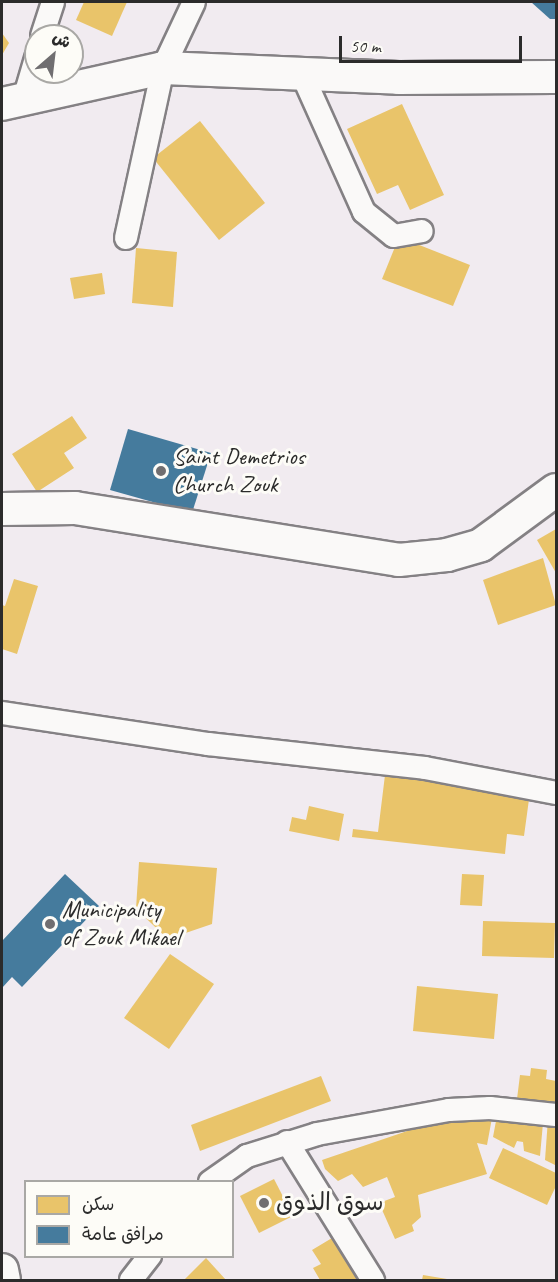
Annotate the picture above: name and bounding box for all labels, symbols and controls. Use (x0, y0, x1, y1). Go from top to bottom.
north arrow (24, 24, 84, 84)
scale bar (342, 24, 525, 62)
text: ش (49, 27, 74, 53)
text: 50 m (350, 35, 381, 57)
place label: Saint Demetrios Church Zouk (173, 443, 305, 499)
marker: Saint Demetrios Church Zouk (154, 464, 168, 478)
place label: Municipality of Zouk Mikael (62, 896, 179, 952)
marker: Municipality of Zouk Mikael (43, 917, 57, 931)
legend (24, 1180, 234, 1258)
place label: سوق الذوق (276, 1189, 384, 1217)
text: سكن (82, 1193, 114, 1215)
marker: سوق الذوق (257, 1196, 271, 1210)
text: مرافق عامة (82, 1223, 164, 1245)

